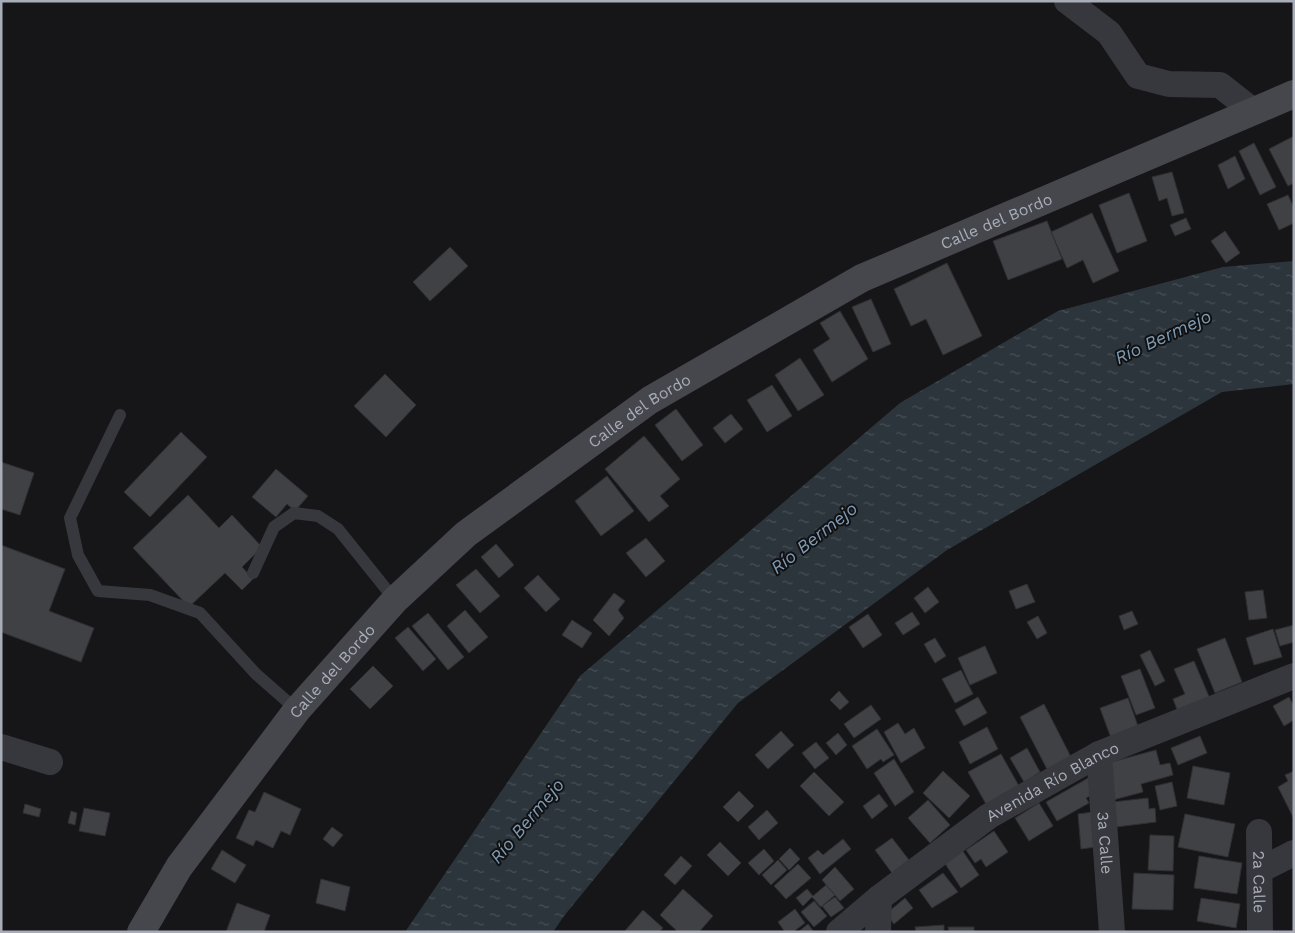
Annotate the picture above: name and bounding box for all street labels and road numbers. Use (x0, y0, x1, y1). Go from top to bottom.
street label: Calle del Bordo (938, 189, 1055, 254)
street label: Calle del Bordo (585, 370, 694, 452)
street label: Calle del Bordo (285, 620, 379, 722)
street label: Avenida Río Blanco (983, 738, 1122, 826)
street label: 3a Calle (1093, 811, 1117, 875)
street label: 2a Calle (1249, 851, 1269, 913)

